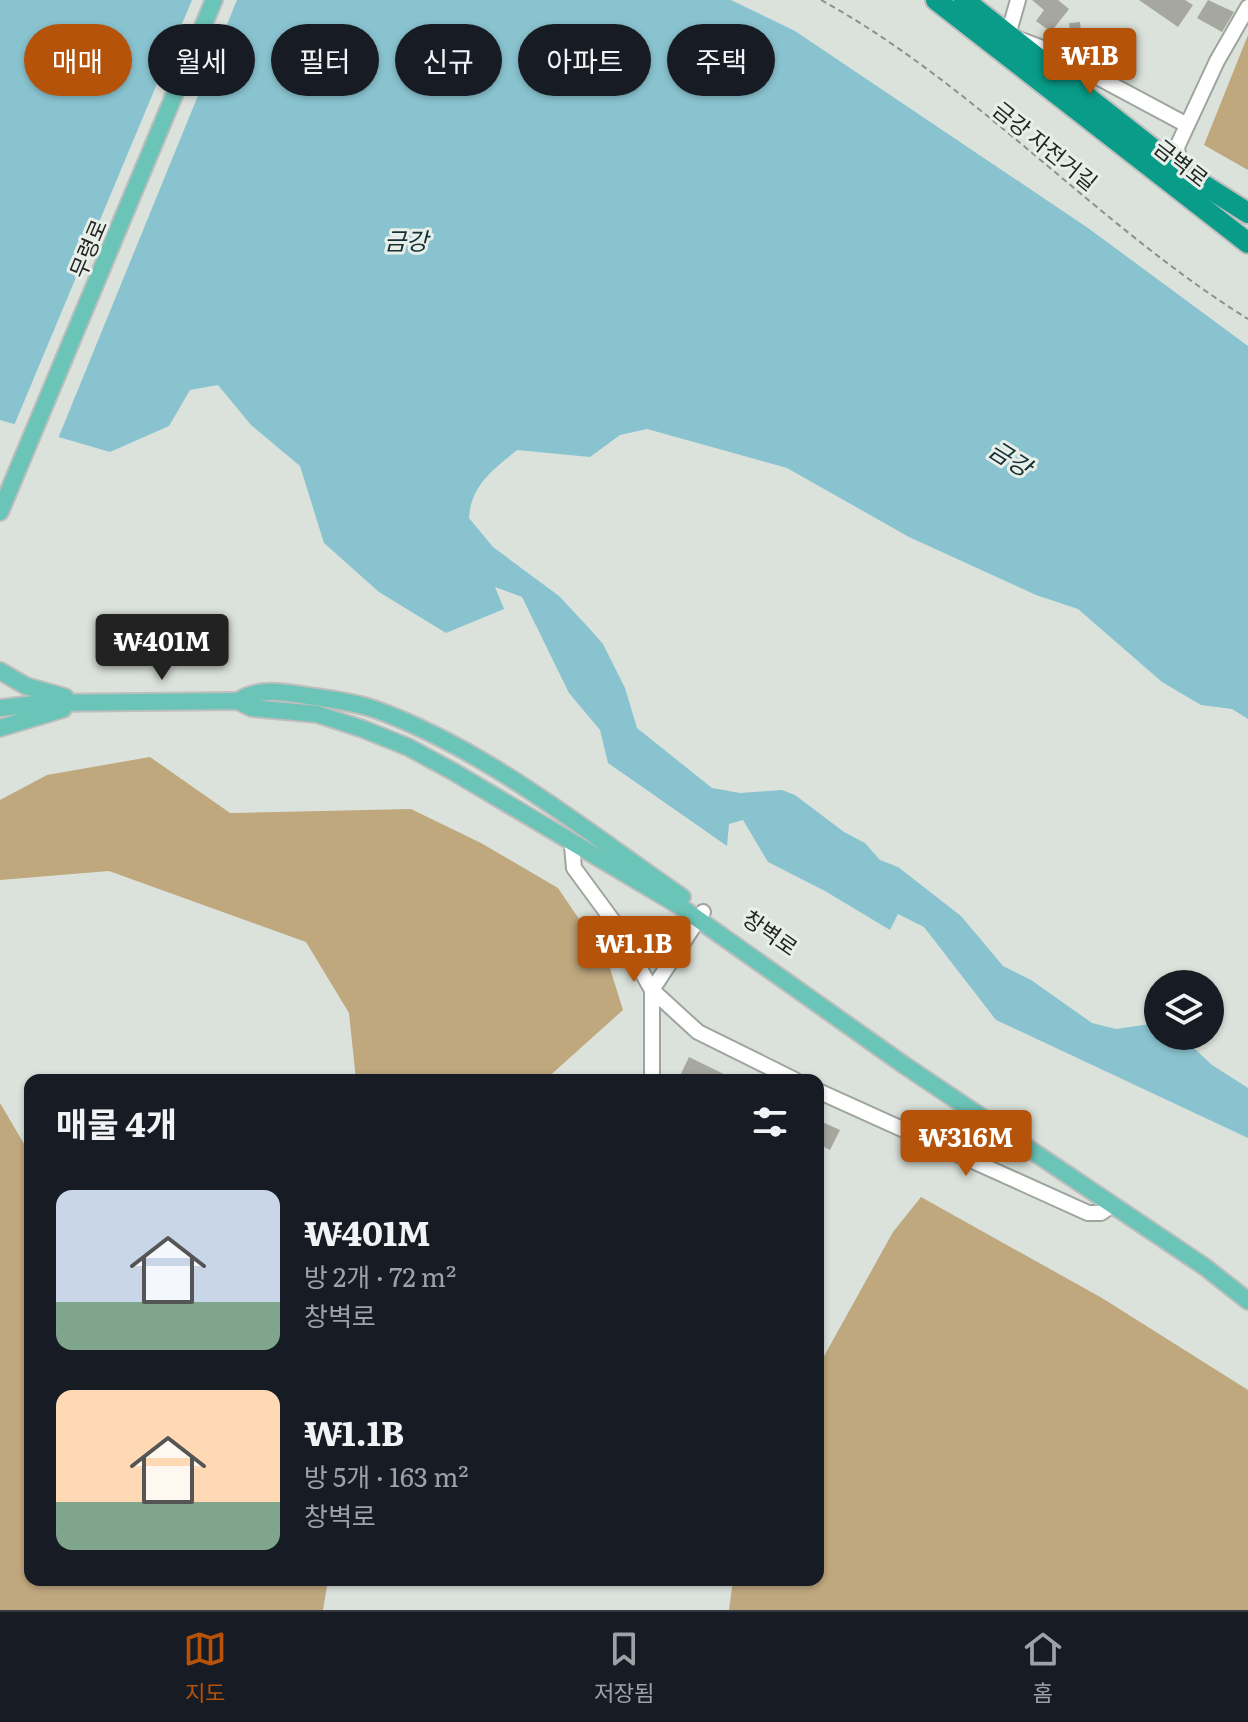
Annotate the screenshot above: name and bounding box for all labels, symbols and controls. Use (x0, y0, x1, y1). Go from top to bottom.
chip: 매매 (24, 24, 132, 96)
chip: 월세 (148, 24, 255, 96)
chip: 필터 (271, 24, 379, 96)
chip: 신규 (395, 24, 502, 96)
chip: 아파트 (518, 24, 651, 96)
chip: 주택 (667, 24, 775, 96)
pin: ₩1B (1051, 28, 1129, 96)
text: ₩1B (1061, 34, 1119, 73)
street label: 금강 자전거길 (987, 93, 1105, 197)
street label: 금벽로 (1148, 130, 1216, 194)
street label: 무령로 (60, 214, 114, 282)
water label: 금강 (384, 222, 431, 257)
water label: 금강 (983, 430, 1041, 485)
pin: ₩401M (106, 614, 218, 682)
text: ₩401M (114, 620, 210, 659)
street label: 창벽로 (737, 901, 805, 963)
pin: ₩1.1B (578, 916, 690, 984)
text: ₩1.1B (596, 922, 672, 961)
map controls (1144, 970, 1224, 1050)
button: layers (1144, 970, 1224, 1050)
text: 매물 4개 (56, 1097, 177, 1147)
icon: filters (748, 1100, 792, 1144)
pin: ₩316M (910, 1110, 1022, 1178)
text: ₩316M (919, 1116, 1013, 1155)
text: ₩401M (304, 1206, 431, 1256)
icon: home (120, 1222, 216, 1318)
text: 방 2개 · 72 m² (304, 1256, 456, 1295)
text: 창벽로 (304, 1295, 376, 1334)
text: ₩1.1B (304, 1406, 404, 1456)
icon: home (120, 1422, 216, 1518)
text: 방 5개 · 163 m² (304, 1456, 469, 1495)
text: 창벽로 (304, 1495, 376, 1534)
tab: 지도 (183, 1627, 227, 1708)
tab: 저장됨 (594, 1627, 654, 1708)
tab: 홈 (1021, 1627, 1065, 1708)

